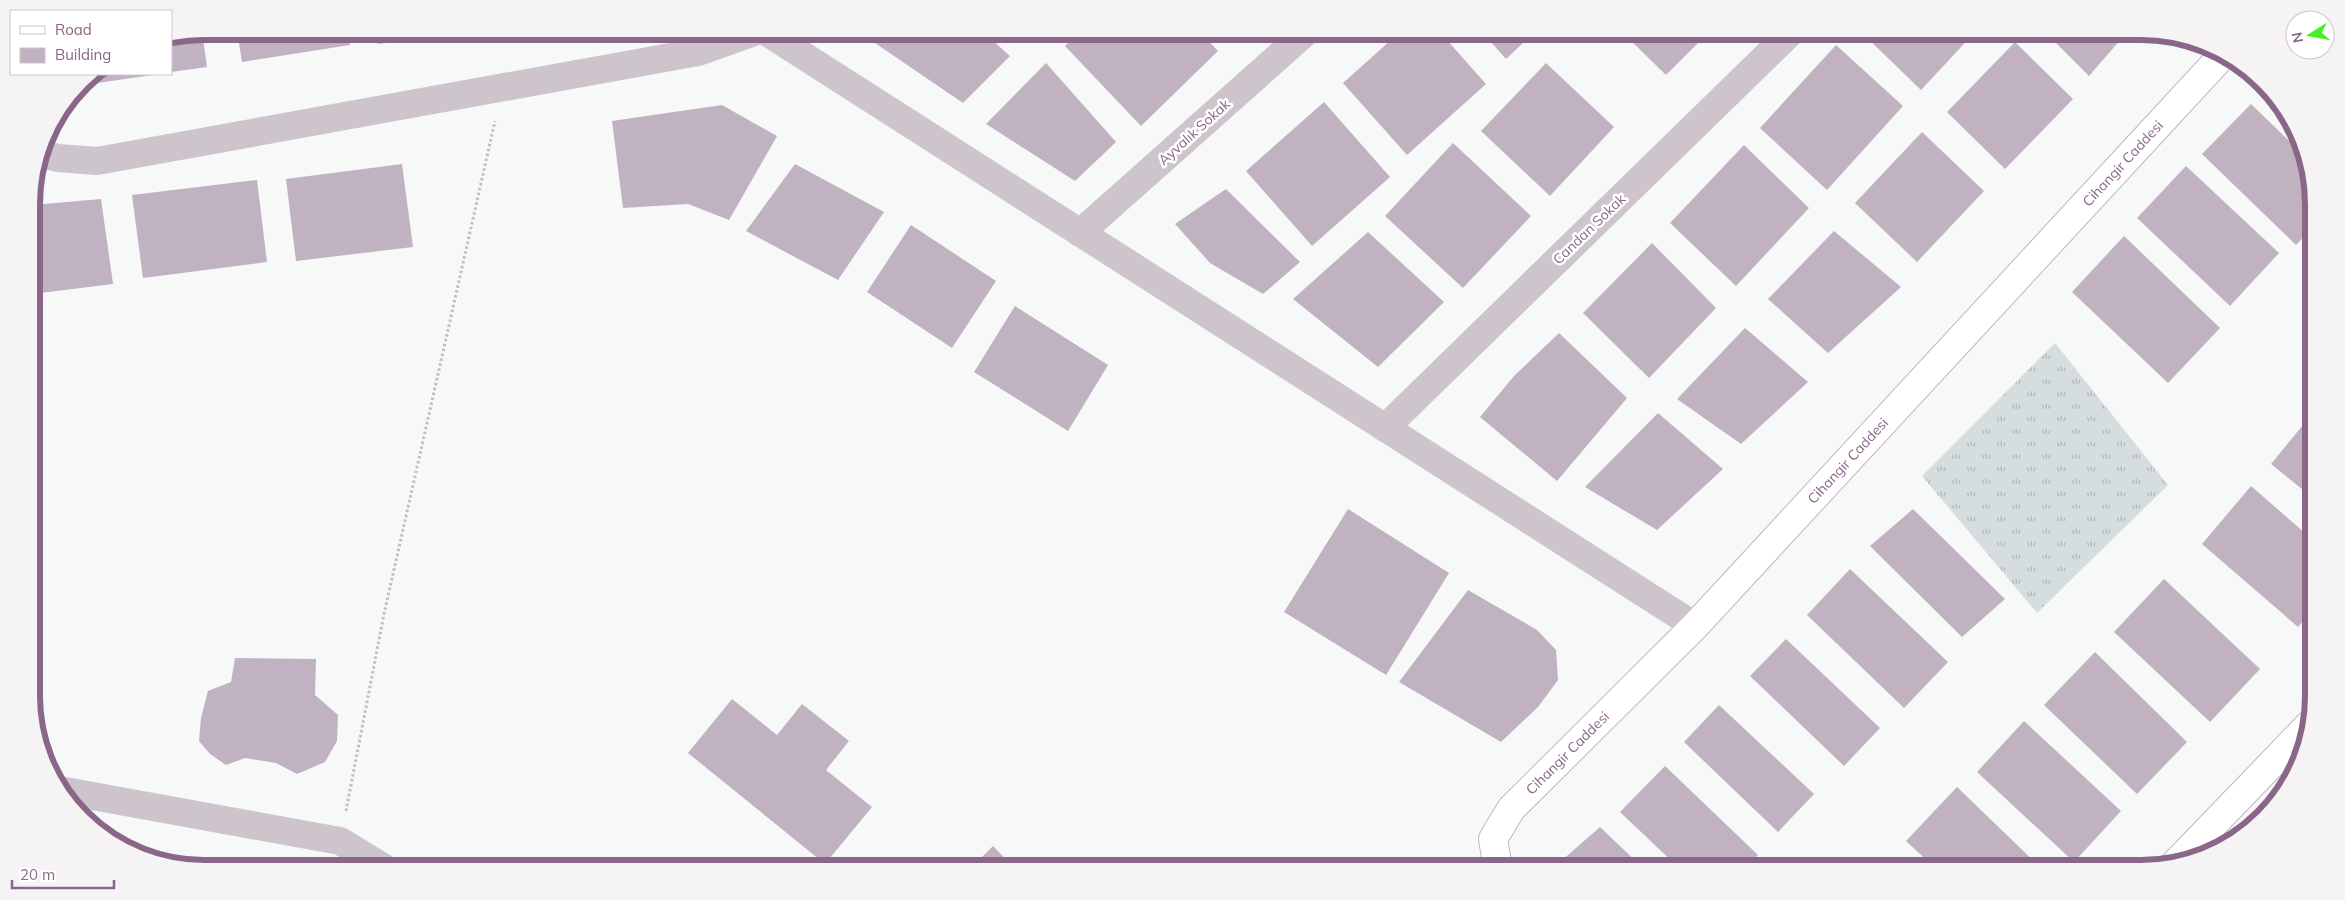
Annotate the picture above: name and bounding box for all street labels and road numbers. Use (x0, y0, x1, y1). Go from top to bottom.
street label: Ayvalık Sokak (1154, 95, 1234, 169)
street label: Cihangir Caddesi (2078, 117, 2167, 210)
street label: Candan Sokak (1549, 189, 1630, 268)
street label: Cihangir Caddesi (1804, 414, 1892, 508)
street label: Cihangir Caddesi (1522, 707, 1613, 798)

